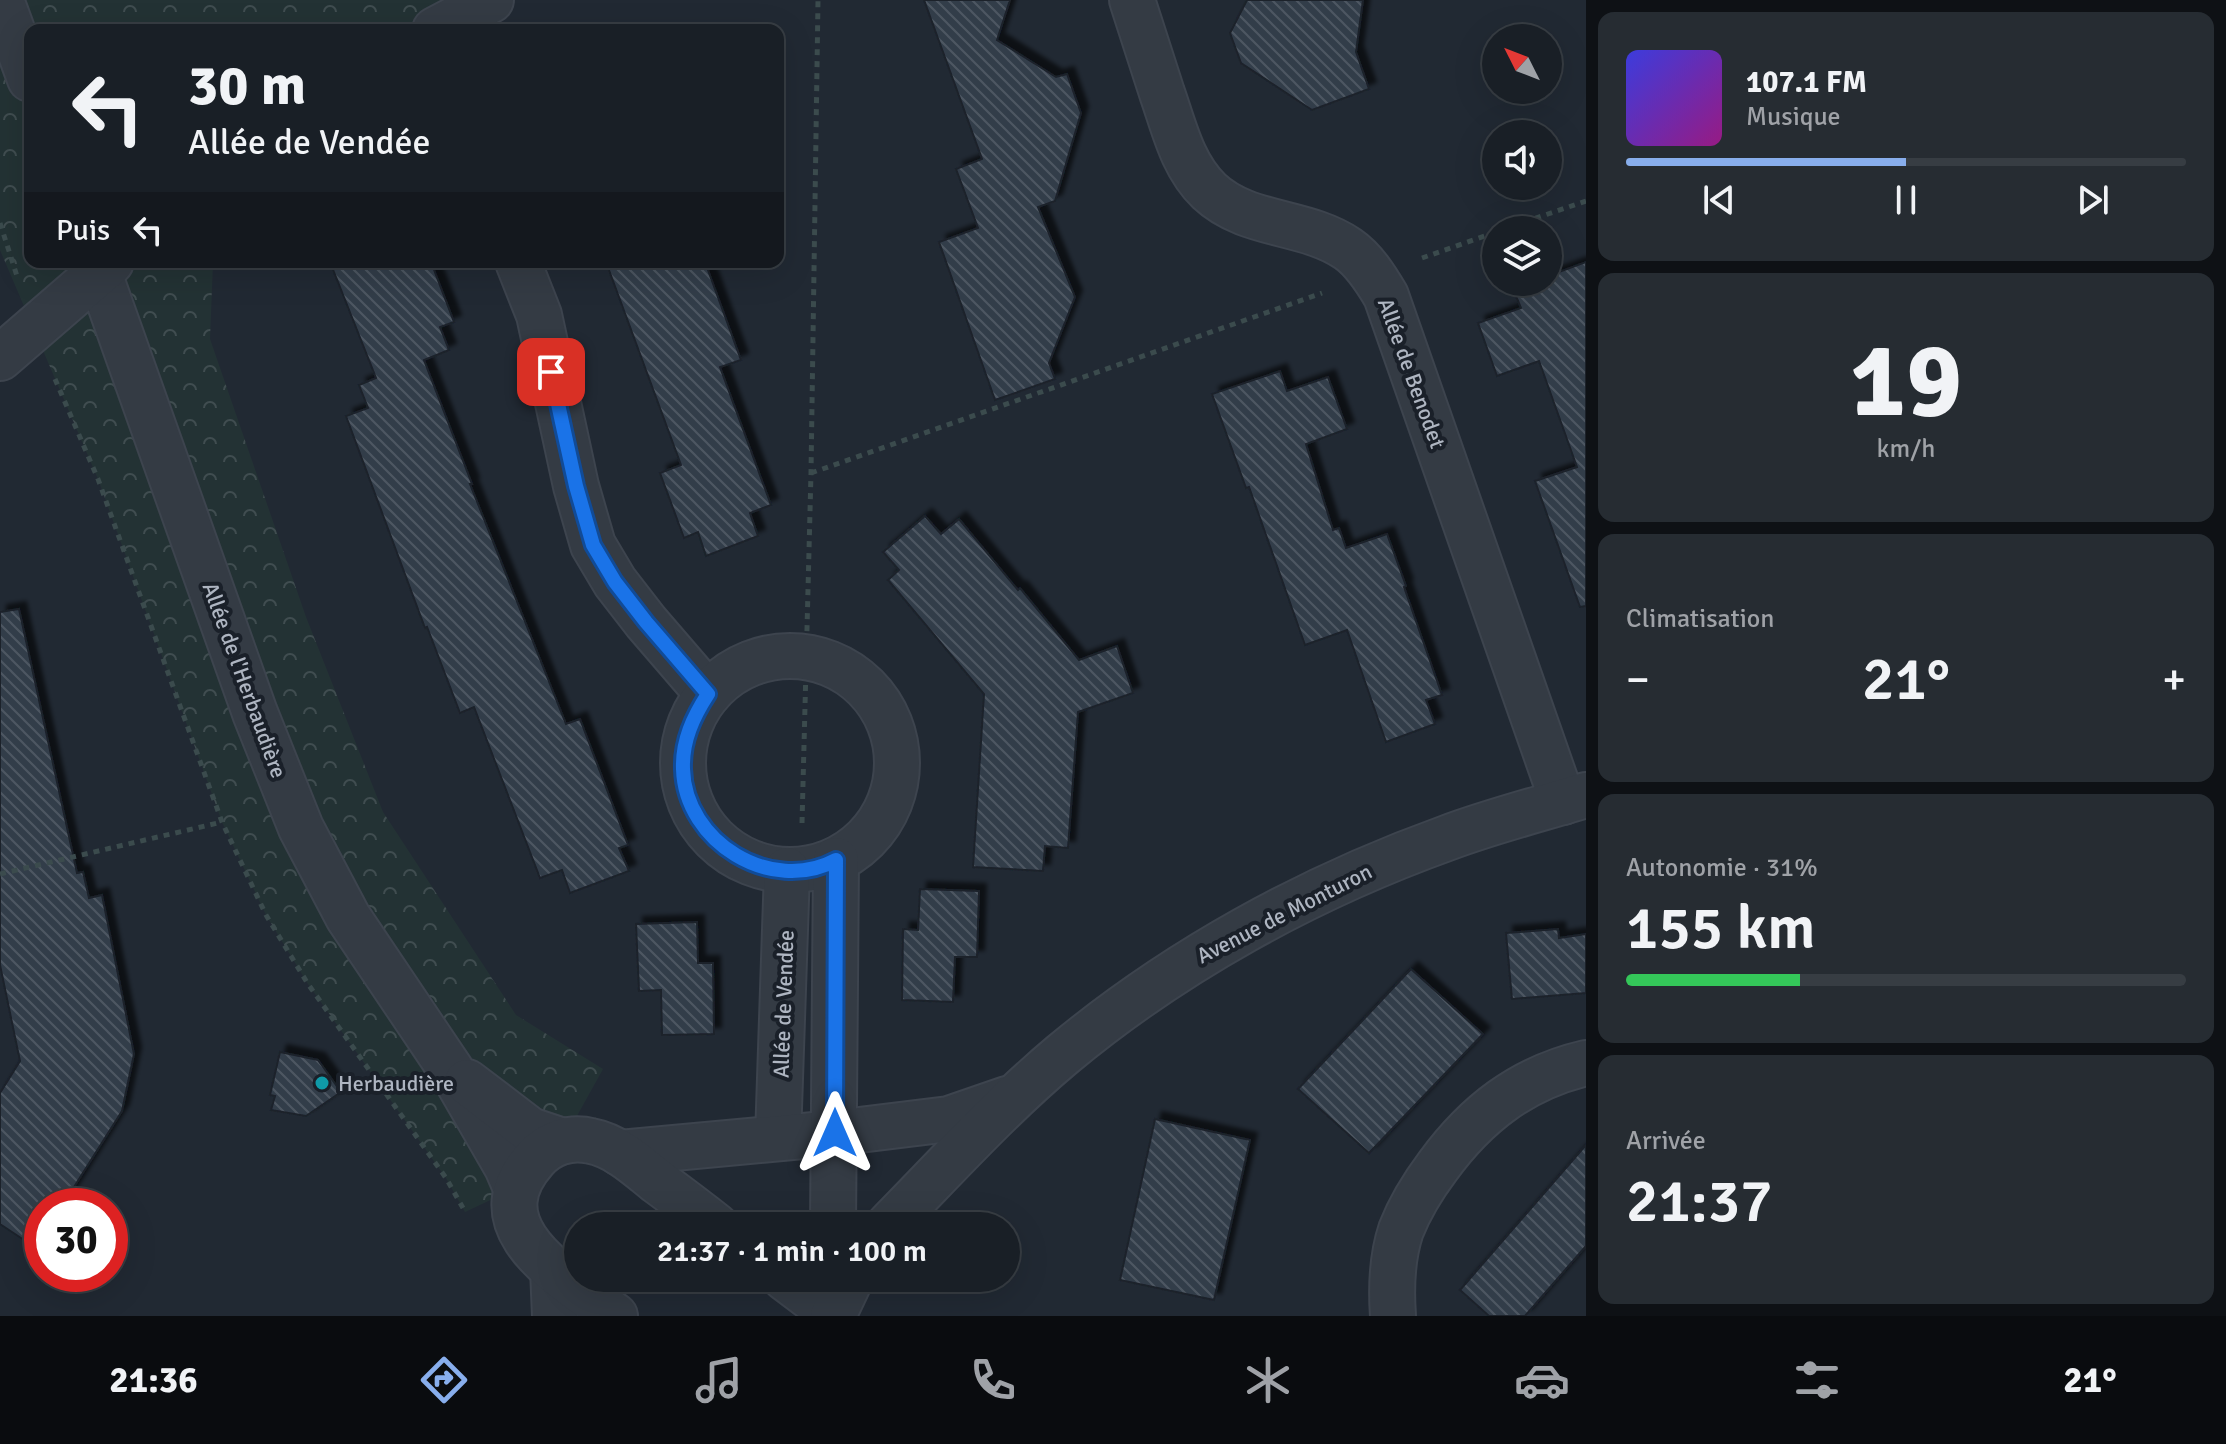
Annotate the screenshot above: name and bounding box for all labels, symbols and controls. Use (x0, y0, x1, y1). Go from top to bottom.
north arrow (1482, 24, 1562, 104)
map controls (1482, 24, 1562, 296)
text: 30 m (188, 51, 306, 120)
icon: left (56, 56, 160, 160)
text: 107.1 FM (1746, 64, 1867, 101)
text: Musique (1746, 101, 1841, 133)
text: Allée de Vendée (188, 120, 431, 165)
button: sound (1482, 120, 1562, 200)
icon: previous (1697, 178, 1741, 222)
icon: pause (1884, 178, 1928, 222)
icon: next (2071, 178, 2115, 222)
icon: left (126, 208, 170, 252)
text: Puis (56, 212, 110, 249)
button: layers (1482, 216, 1562, 296)
street label: Allée de Benodet (1372, 294, 1451, 452)
text: 19 (1850, 317, 1962, 445)
pin (517, 338, 585, 406)
icon: arrive (529, 350, 573, 394)
text: km/h (1877, 433, 1935, 465)
street label: Allée de l'Herbaudière (197, 579, 293, 782)
text: Climatisation (1626, 603, 1775, 635)
text: 21° (1862, 643, 1950, 717)
text: − (1626, 653, 1650, 707)
text: + (2162, 653, 2186, 707)
text: Autonomie · 31% (1626, 852, 1818, 884)
street label: Avenue de Monturon (1192, 858, 1376, 969)
text: 155 km (1626, 892, 1815, 966)
street label: Allée de Vendée (767, 929, 800, 1079)
place label: Herbaudière (338, 1070, 454, 1097)
marker: Herbaudière (313, 1074, 331, 1092)
position arrow (793, 1091, 877, 1175)
text: Arrivée (1626, 1125, 1706, 1157)
text: 21:37 (1626, 1165, 1773, 1239)
speed limit sign: 30 (24, 1188, 128, 1292)
text: 21:37 · 1 min · 100 m (657, 1233, 927, 1270)
icon: directions (416, 1352, 472, 1408)
icon: music (691, 1352, 747, 1408)
icon: phone (965, 1352, 1021, 1408)
icon: climate (1240, 1352, 1296, 1408)
icon: car (1514, 1352, 1570, 1408)
icon: filters (1789, 1352, 1845, 1408)
text: 21:36 (109, 1358, 198, 1403)
text: 21° (2063, 1358, 2117, 1403)

